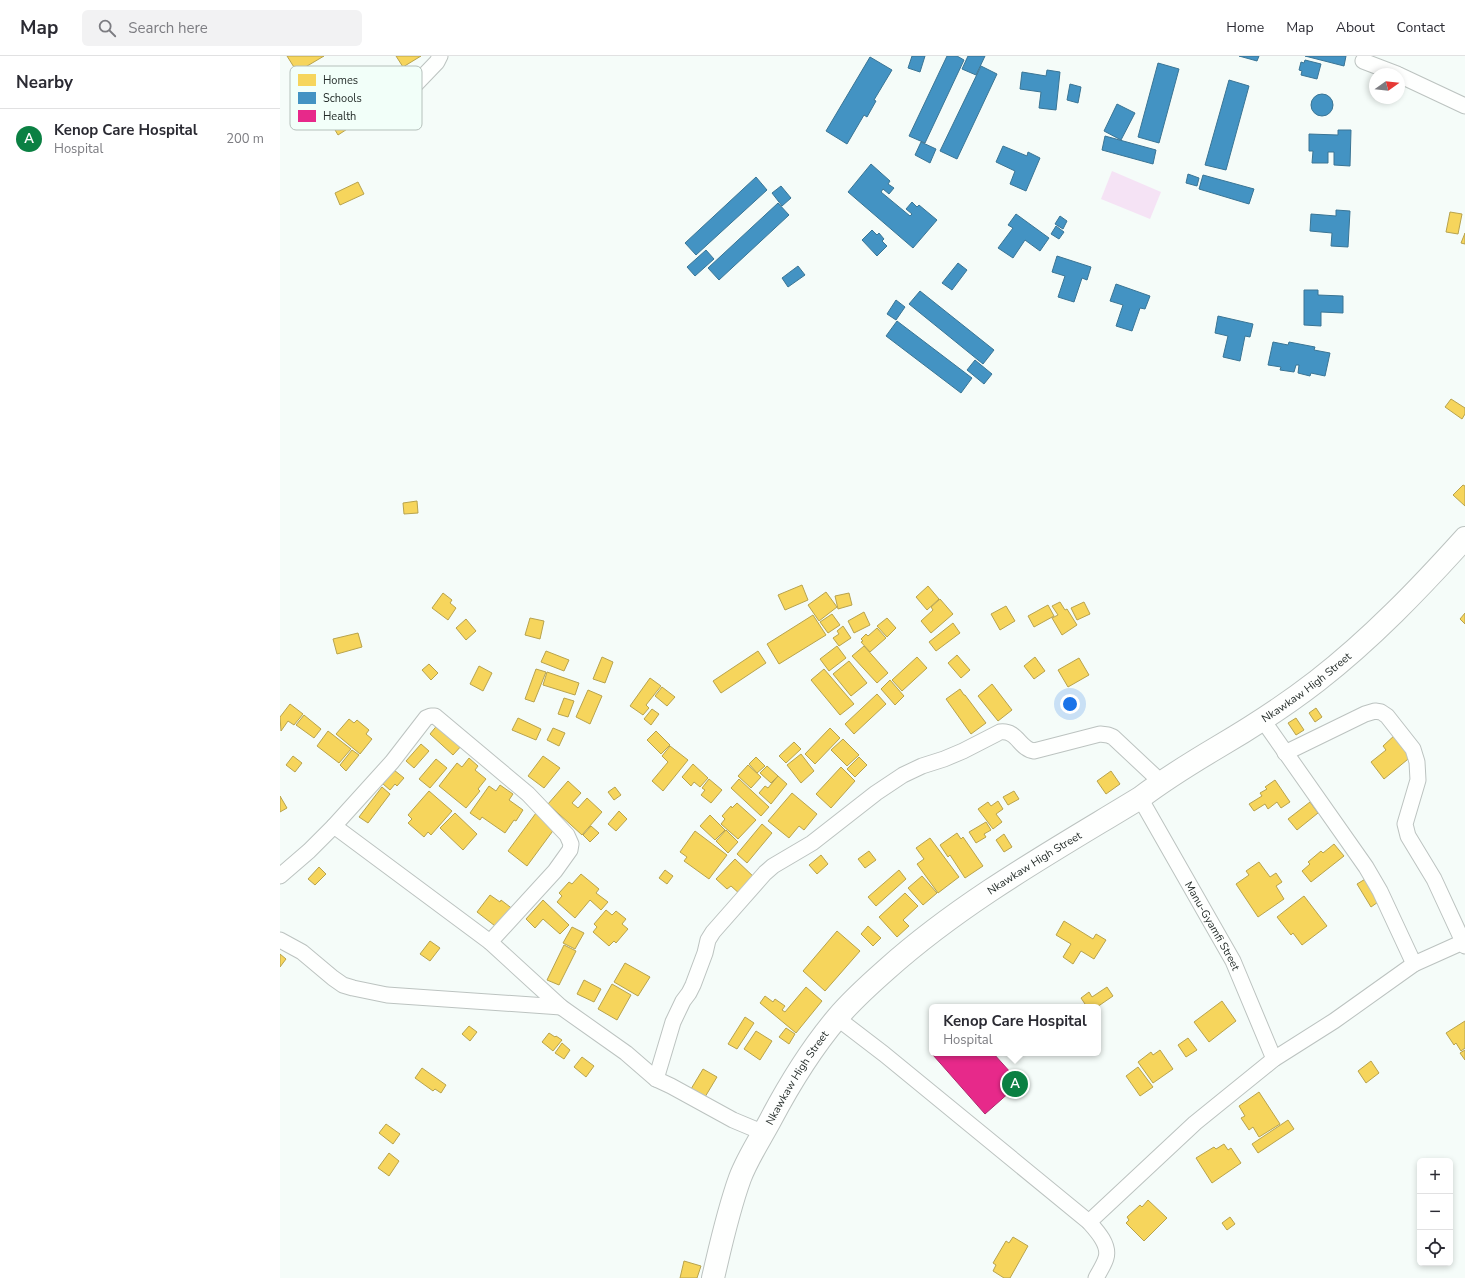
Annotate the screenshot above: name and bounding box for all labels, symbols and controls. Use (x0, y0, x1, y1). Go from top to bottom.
search box (82, 10, 362, 46)
text: Map (20, 15, 58, 41)
icon: search (96, 17, 118, 39)
text: Search here (128, 18, 208, 38)
text: Home (1226, 18, 1264, 37)
text: Map (1286, 18, 1314, 37)
text: About (1336, 18, 1375, 37)
text: Contact (1397, 18, 1445, 37)
legend (290, 66, 422, 130)
north arrow (1369, 68, 1405, 104)
text: Nearby (16, 71, 73, 94)
text: Homes (323, 73, 358, 88)
text: Schools (323, 91, 362, 106)
text: Health (323, 109, 356, 124)
text: Kenop Care Hospital (54, 120, 198, 140)
text: A (24, 130, 34, 148)
text: 200 m (226, 130, 264, 148)
text: Hospital (54, 140, 103, 158)
street label: Nkawkaw High Street (1258, 649, 1354, 726)
your location (1060, 694, 1080, 714)
street label: Nkawkaw High Street (984, 828, 1084, 898)
street label: Manu-Gyamfi Street (1182, 878, 1244, 973)
popup (929, 1004, 1101, 1056)
text: Kenop Care Hospital (943, 1011, 1087, 1031)
street label: Nkawkaw High Street (762, 1027, 832, 1127)
text: Hospital (943, 1031, 992, 1049)
pin: A (1002, 1069, 1028, 1099)
map controls (1417, 1158, 1453, 1266)
button: + (1417, 1158, 1453, 1194)
button: − (1417, 1194, 1453, 1230)
button: locate (1417, 1230, 1453, 1266)

